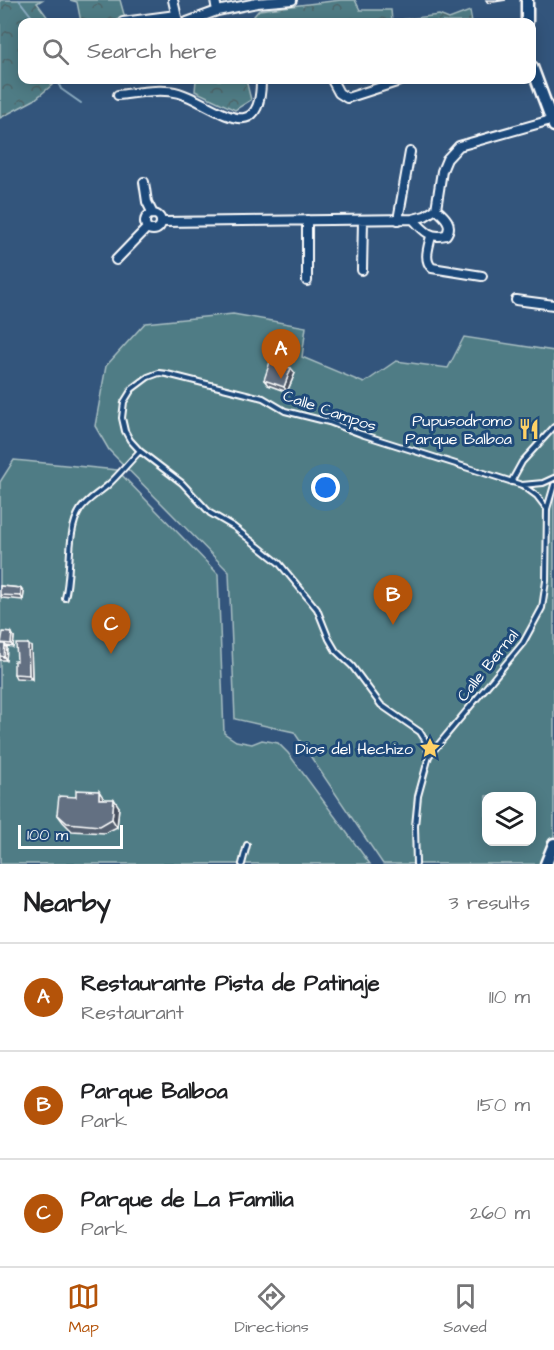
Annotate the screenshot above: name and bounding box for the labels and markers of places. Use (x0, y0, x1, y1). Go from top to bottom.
pin: A (262, 330, 300, 379)
place label: Pupusodromo Parque Balboa (405, 410, 512, 450)
restaurant icon: Pupusodromo Parque Balboa (517, 417, 541, 441)
pin: B (374, 576, 412, 625)
pin: C (92, 604, 130, 654)
place icon: Dios del Hechizo (418, 736, 442, 760)
place label: Dios del Hechizo (295, 738, 413, 760)

